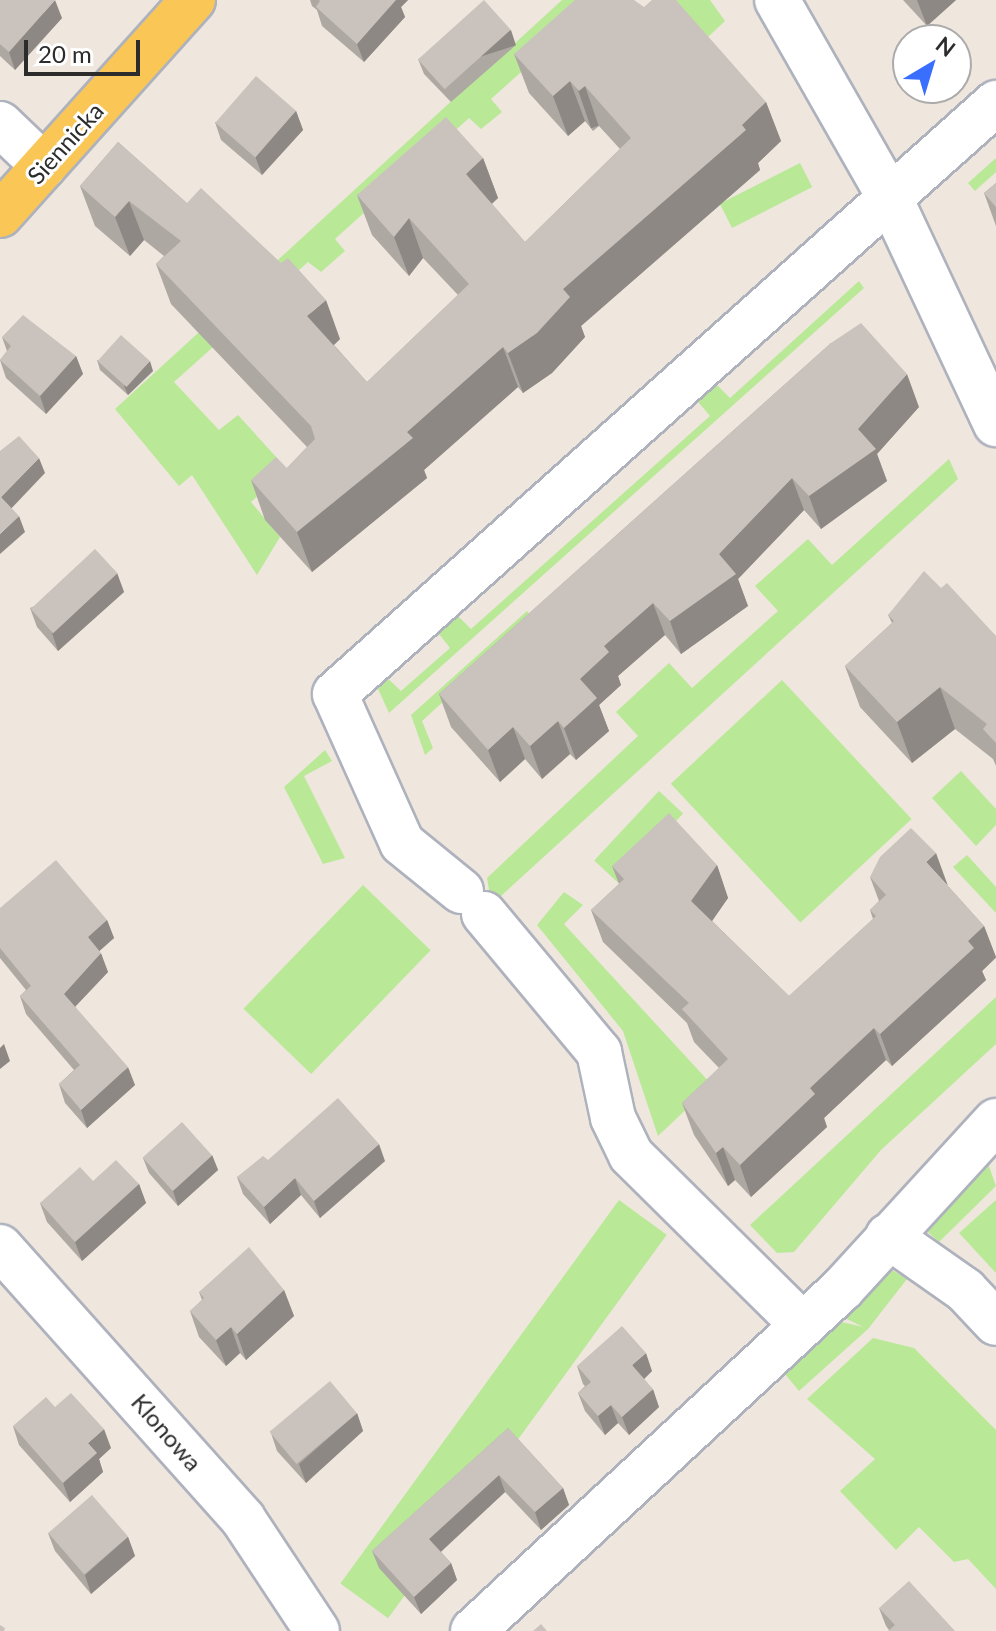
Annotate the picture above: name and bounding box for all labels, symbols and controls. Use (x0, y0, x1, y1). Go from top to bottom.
scale bar (28, 24, 144, 74)
north arrow (892, 24, 972, 104)
text: N (931, 30, 961, 62)
text: 20 m (38, 39, 92, 68)
street label: Siennicka (21, 96, 109, 190)
street label: Klonowa (126, 1388, 208, 1476)

